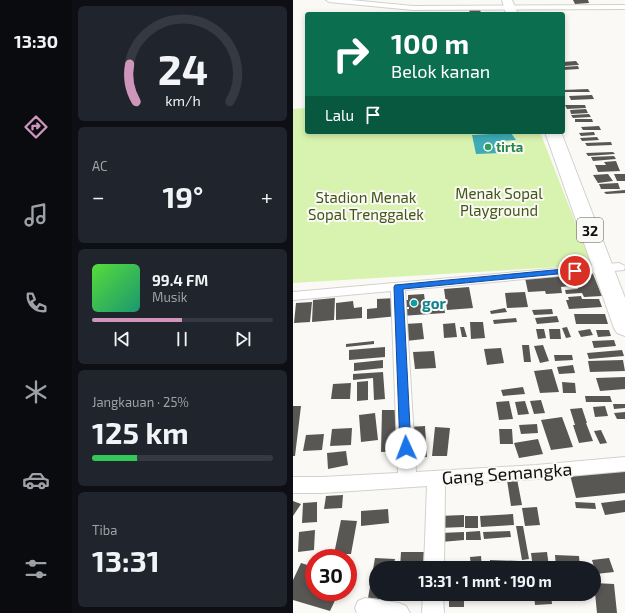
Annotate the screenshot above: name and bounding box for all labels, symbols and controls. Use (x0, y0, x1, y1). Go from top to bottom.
text: 100 m (391, 26, 469, 60)
icon: right (325, 28, 377, 80)
text: 13:30 (14, 30, 58, 52)
text: 24 (157, 43, 208, 93)
text: Belok kanan (391, 60, 490, 82)
text: km/h (165, 91, 200, 108)
icon: arrive (362, 104, 384, 126)
text: Lalu (325, 106, 354, 124)
icon: directions (22, 113, 50, 141)
place label: tirta (496, 139, 523, 155)
marker: tirta (483, 142, 493, 152)
text: AC (92, 158, 107, 174)
text: 19° (162, 178, 203, 214)
text: − (92, 183, 105, 209)
text: + (261, 183, 273, 209)
park label: Menak Sopal Playground (455, 184, 543, 219)
park label: Stadion Menak Sopal Trenggalek (308, 188, 424, 223)
icon: music (22, 201, 50, 229)
road number: 32 (577, 218, 603, 242)
pin (558, 254, 592, 288)
icon: arrive (564, 260, 586, 282)
text: 99.4 FM (152, 271, 208, 289)
icon: phone (22, 289, 50, 317)
text: Musik (152, 289, 187, 305)
place label: gor (422, 294, 446, 312)
marker: gor (409, 298, 419, 308)
icon: previous (111, 328, 133, 350)
icon: pause (171, 328, 193, 350)
icon: next (232, 328, 254, 350)
icon: climate (22, 378, 50, 406)
text: Jangkauan · 25% (92, 394, 189, 410)
text: 125 km (92, 414, 189, 450)
position arrow (385, 427, 427, 469)
street label: Gang Semangka (441, 457, 573, 489)
icon: car (22, 466, 50, 494)
text: Tiba (92, 522, 117, 538)
text: 13:31 (92, 542, 160, 578)
speed limit sign: 30 (305, 549, 357, 601)
icon: filters (22, 555, 50, 583)
text: 13:31 · 1 mnt · 190 m (418, 572, 552, 590)

